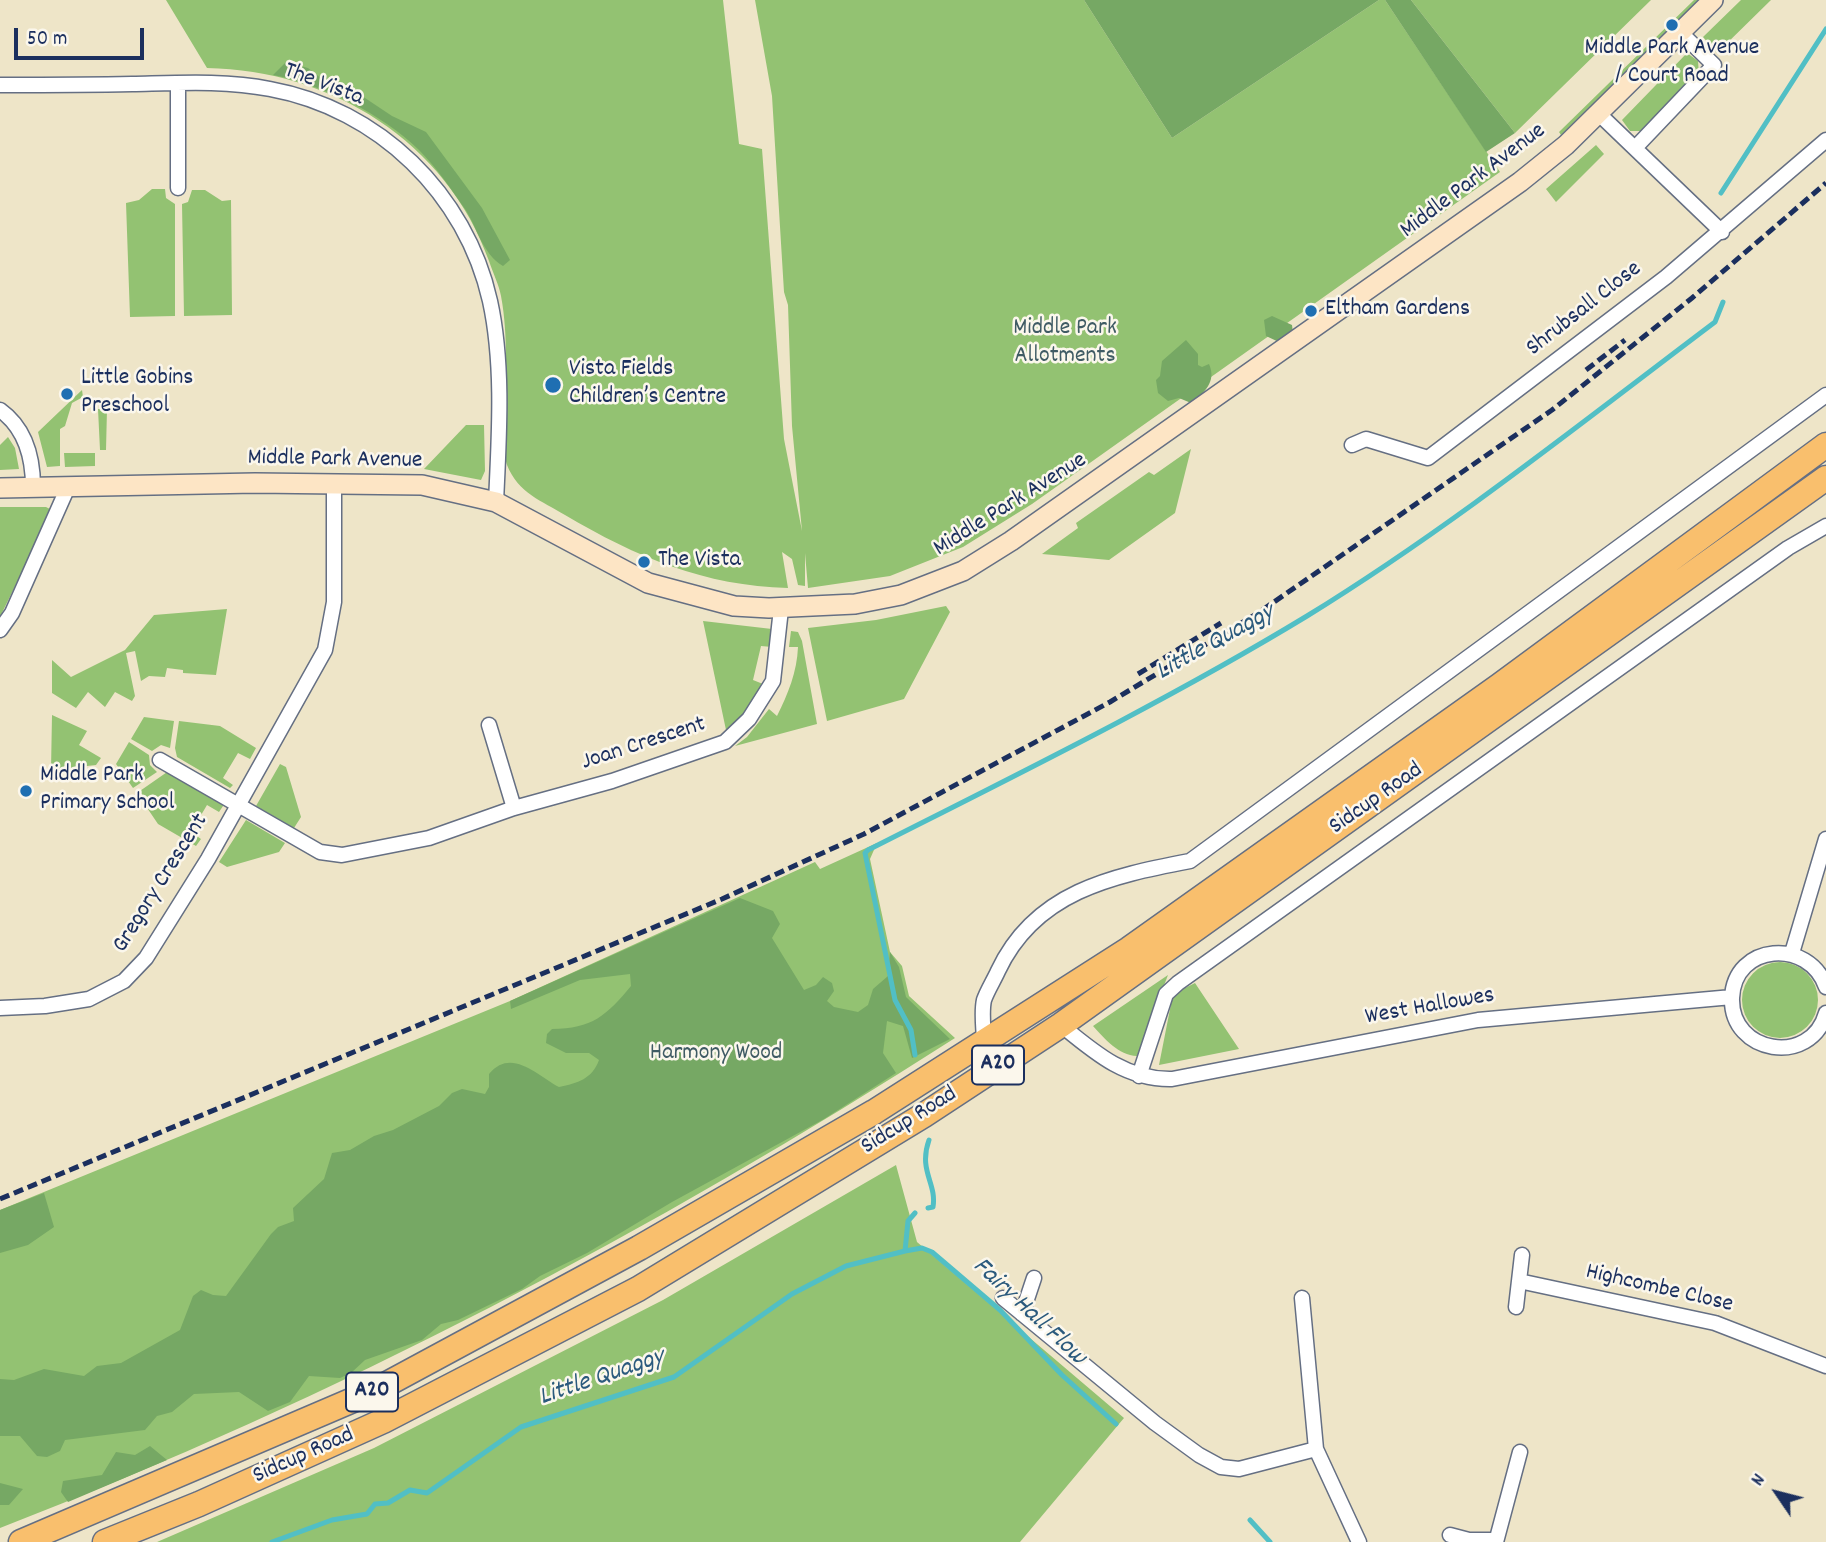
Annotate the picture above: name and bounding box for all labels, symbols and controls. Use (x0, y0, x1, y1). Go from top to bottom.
scale bar (18, 14, 147, 58)
marker: Middle Park Avenue / Court Road (1664, 17, 1680, 33)
text: 50 m (27, 25, 67, 55)
place label: Middle Park Avenue / Court Road (1585, 36, 1759, 92)
street label: The Vista (279, 58, 367, 114)
street label: Middle Park Avenue (1396, 118, 1552, 246)
street label: Shrubsall Close (1522, 256, 1648, 364)
place label: Eltham Gardens (1325, 297, 1470, 325)
marker: Eltham Gardens (1303, 303, 1319, 319)
park label: Middle Park Allotments (1013, 316, 1117, 372)
place label: Vista Fields Children’s Centre (569, 357, 726, 413)
place label: Little Gobins Preschool (81, 366, 193, 422)
marker: Vista Fields Children’s Centre (543, 375, 563, 395)
marker: Little Gobins Preschool (59, 386, 75, 402)
street label: Middle Park Avenue (247, 445, 423, 477)
street label: Middle Park Avenue (929, 447, 1093, 565)
place label: The Vista (658, 548, 741, 576)
marker: The Vista (636, 554, 652, 570)
water label: Little Quaggy (1152, 599, 1280, 689)
street label: Joan Crescent (578, 711, 710, 779)
street label: Sidcup Road (1325, 757, 1429, 843)
place label: Middle Park Primary School (40, 763, 174, 819)
marker: Middle Park Primary School (18, 783, 34, 799)
street label: Gregory Crescent (108, 809, 216, 959)
street label: West Hallowes (1363, 982, 1497, 1034)
park label: Harmony Wood (650, 1041, 782, 1069)
road number: A20 (972, 1046, 1024, 1084)
street label: Sidcup Road (857, 1081, 963, 1163)
water label: Fairy Hall Flow (964, 1252, 1092, 1374)
street label: Highcombe Close (1583, 1259, 1735, 1321)
water label: Little Quaggy (535, 1343, 669, 1415)
road number: A20 (346, 1372, 398, 1412)
street label: Sidcup Road (249, 1422, 359, 1492)
north arrow (1742, 1458, 1812, 1528)
text: N (1746, 1469, 1773, 1492)

